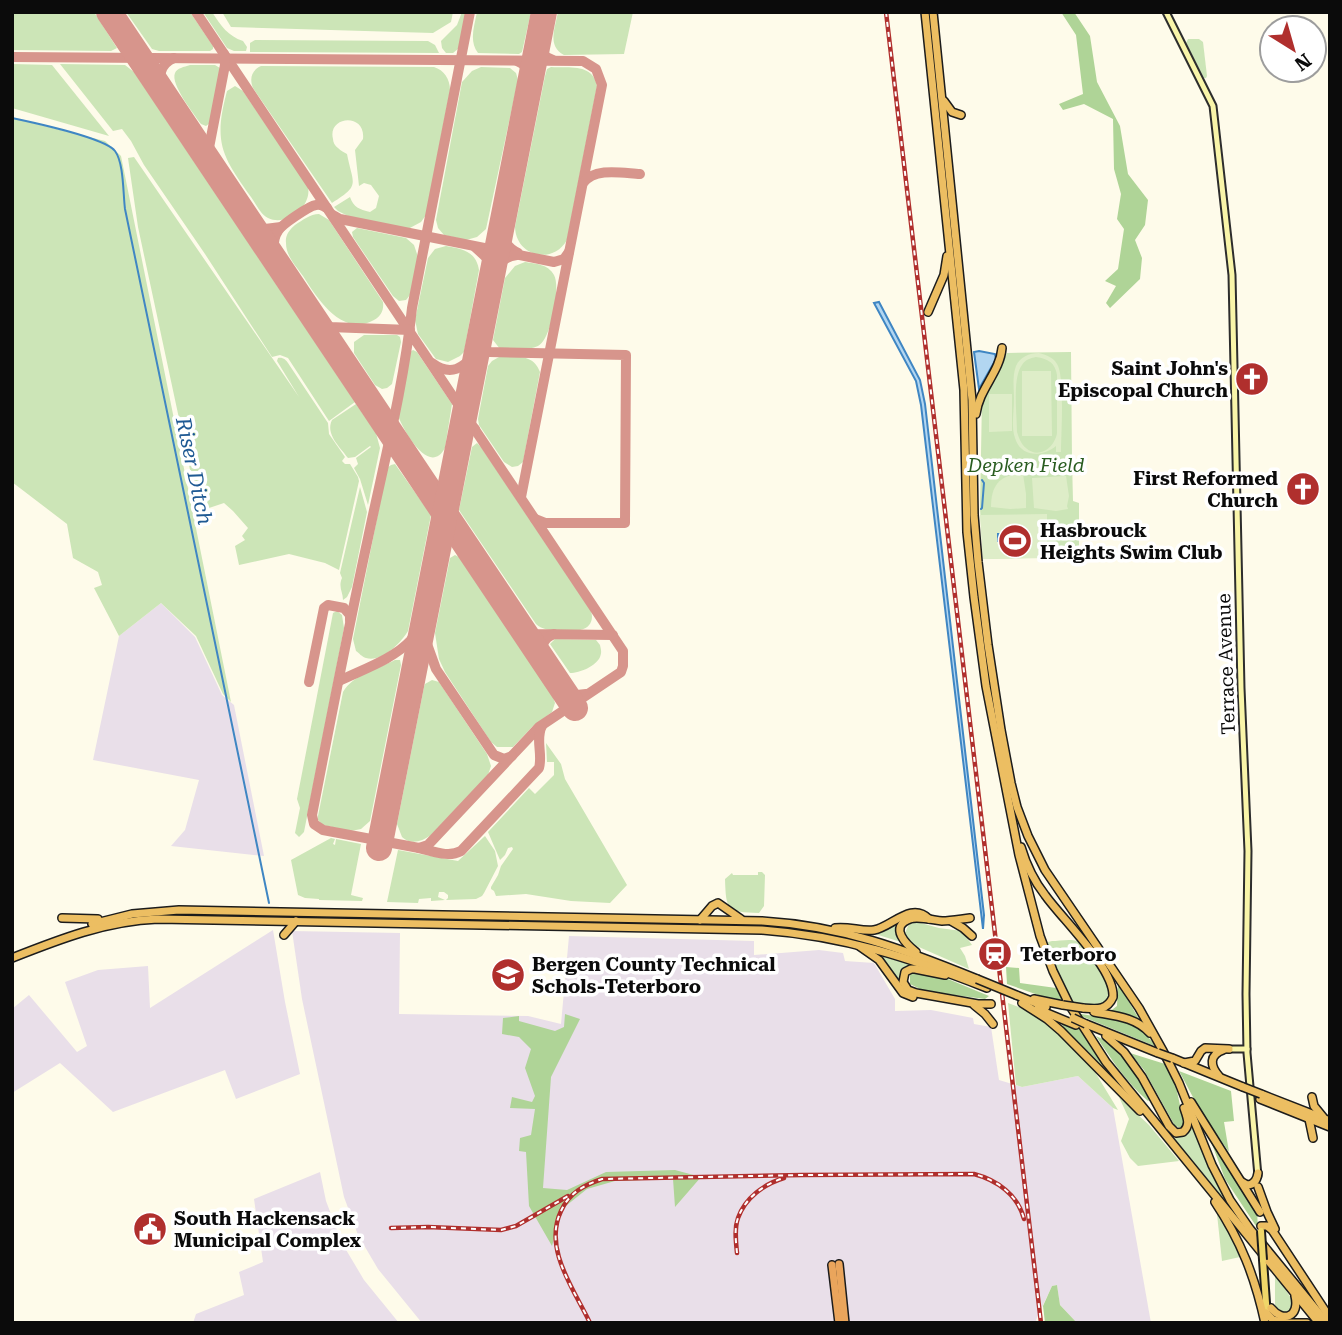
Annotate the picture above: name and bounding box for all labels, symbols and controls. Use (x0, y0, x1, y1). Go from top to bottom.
north arrow (1258, 14, 1328, 84)
text: N (1290, 49, 1316, 76)
place label: Saint John's Episcopal Church (1058, 357, 1228, 402)
church icon: Saint John's Episcopal Church (1233, 360, 1271, 398)
water label: Riser Ditch (171, 414, 217, 527)
park label: Depken Field (966, 454, 1085, 477)
place label: First Reformed Church (1133, 467, 1278, 512)
church icon: First Reformed Church (1284, 470, 1322, 508)
place label: Hasbrouck Heights Swim Club (1040, 519, 1223, 564)
sports icon: Hasbrouck Heights Swim Club (996, 522, 1034, 560)
street label: Terrace Avenue (1212, 593, 1240, 735)
station icon: Teterboro (976, 935, 1014, 973)
place label: Teterboro (1020, 943, 1117, 966)
place label: Bergen County Technical Schols-Teterboro (532, 953, 775, 998)
school or university icon: Bergen County Technical Schols-Teterboro (489, 956, 527, 994)
place label: South Hackensack Municipal Complex (174, 1207, 362, 1252)
public building icon: South Hackensack Municipal Complex (131, 1210, 169, 1248)

